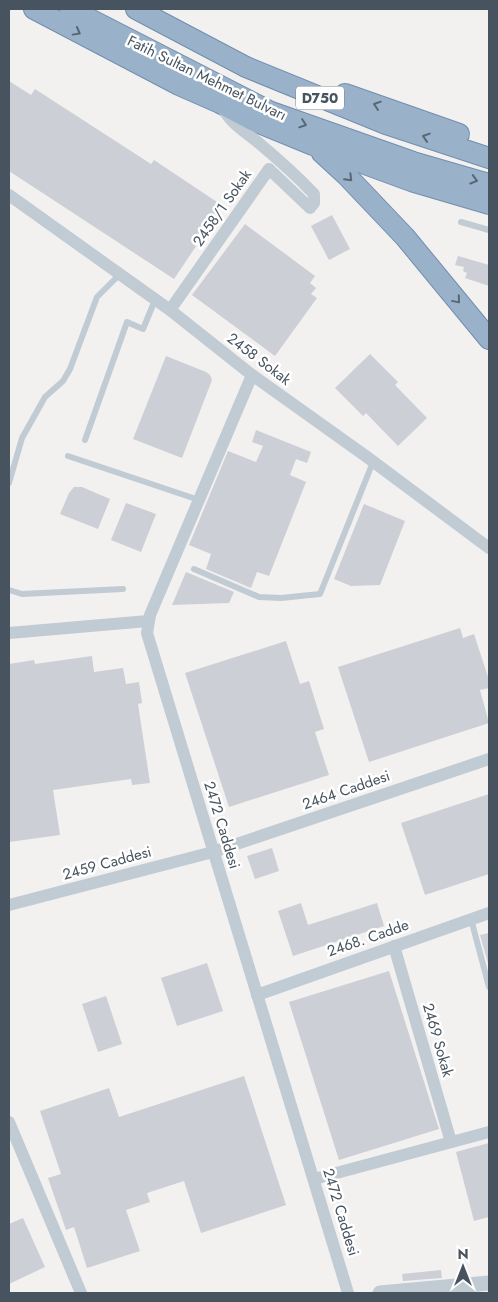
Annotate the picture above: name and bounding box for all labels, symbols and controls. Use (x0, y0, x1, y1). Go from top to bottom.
one-way arrow (72, 26, 81, 36)
street label: Fatih Sultan Mehmet Bulvarı (124, 30, 290, 126)
road number: D750 (296, 86, 344, 110)
one-way arrow (373, 101, 382, 111)
one-way arrow (298, 118, 307, 128)
one-way arrow (423, 133, 431, 143)
street label: 2458/1 Sokak (187, 165, 257, 251)
one-way arrow (343, 172, 352, 181)
one-way arrow (469, 174, 478, 184)
one-way arrow (451, 294, 460, 303)
street label: 2458 Sokak (222, 328, 296, 391)
street label: 2464 Caddesi (299, 765, 393, 815)
street label: 2472 Caddesi (198, 779, 246, 871)
street label: 2459 Caddesi (60, 841, 154, 885)
street label: 2468. Cadde (324, 914, 412, 962)
street label: 2469 Sokak (417, 1000, 459, 1080)
street label: 2472 Caddesi (317, 1166, 365, 1258)
north arrow (438, 1242, 488, 1292)
text: N (457, 1244, 469, 1264)

